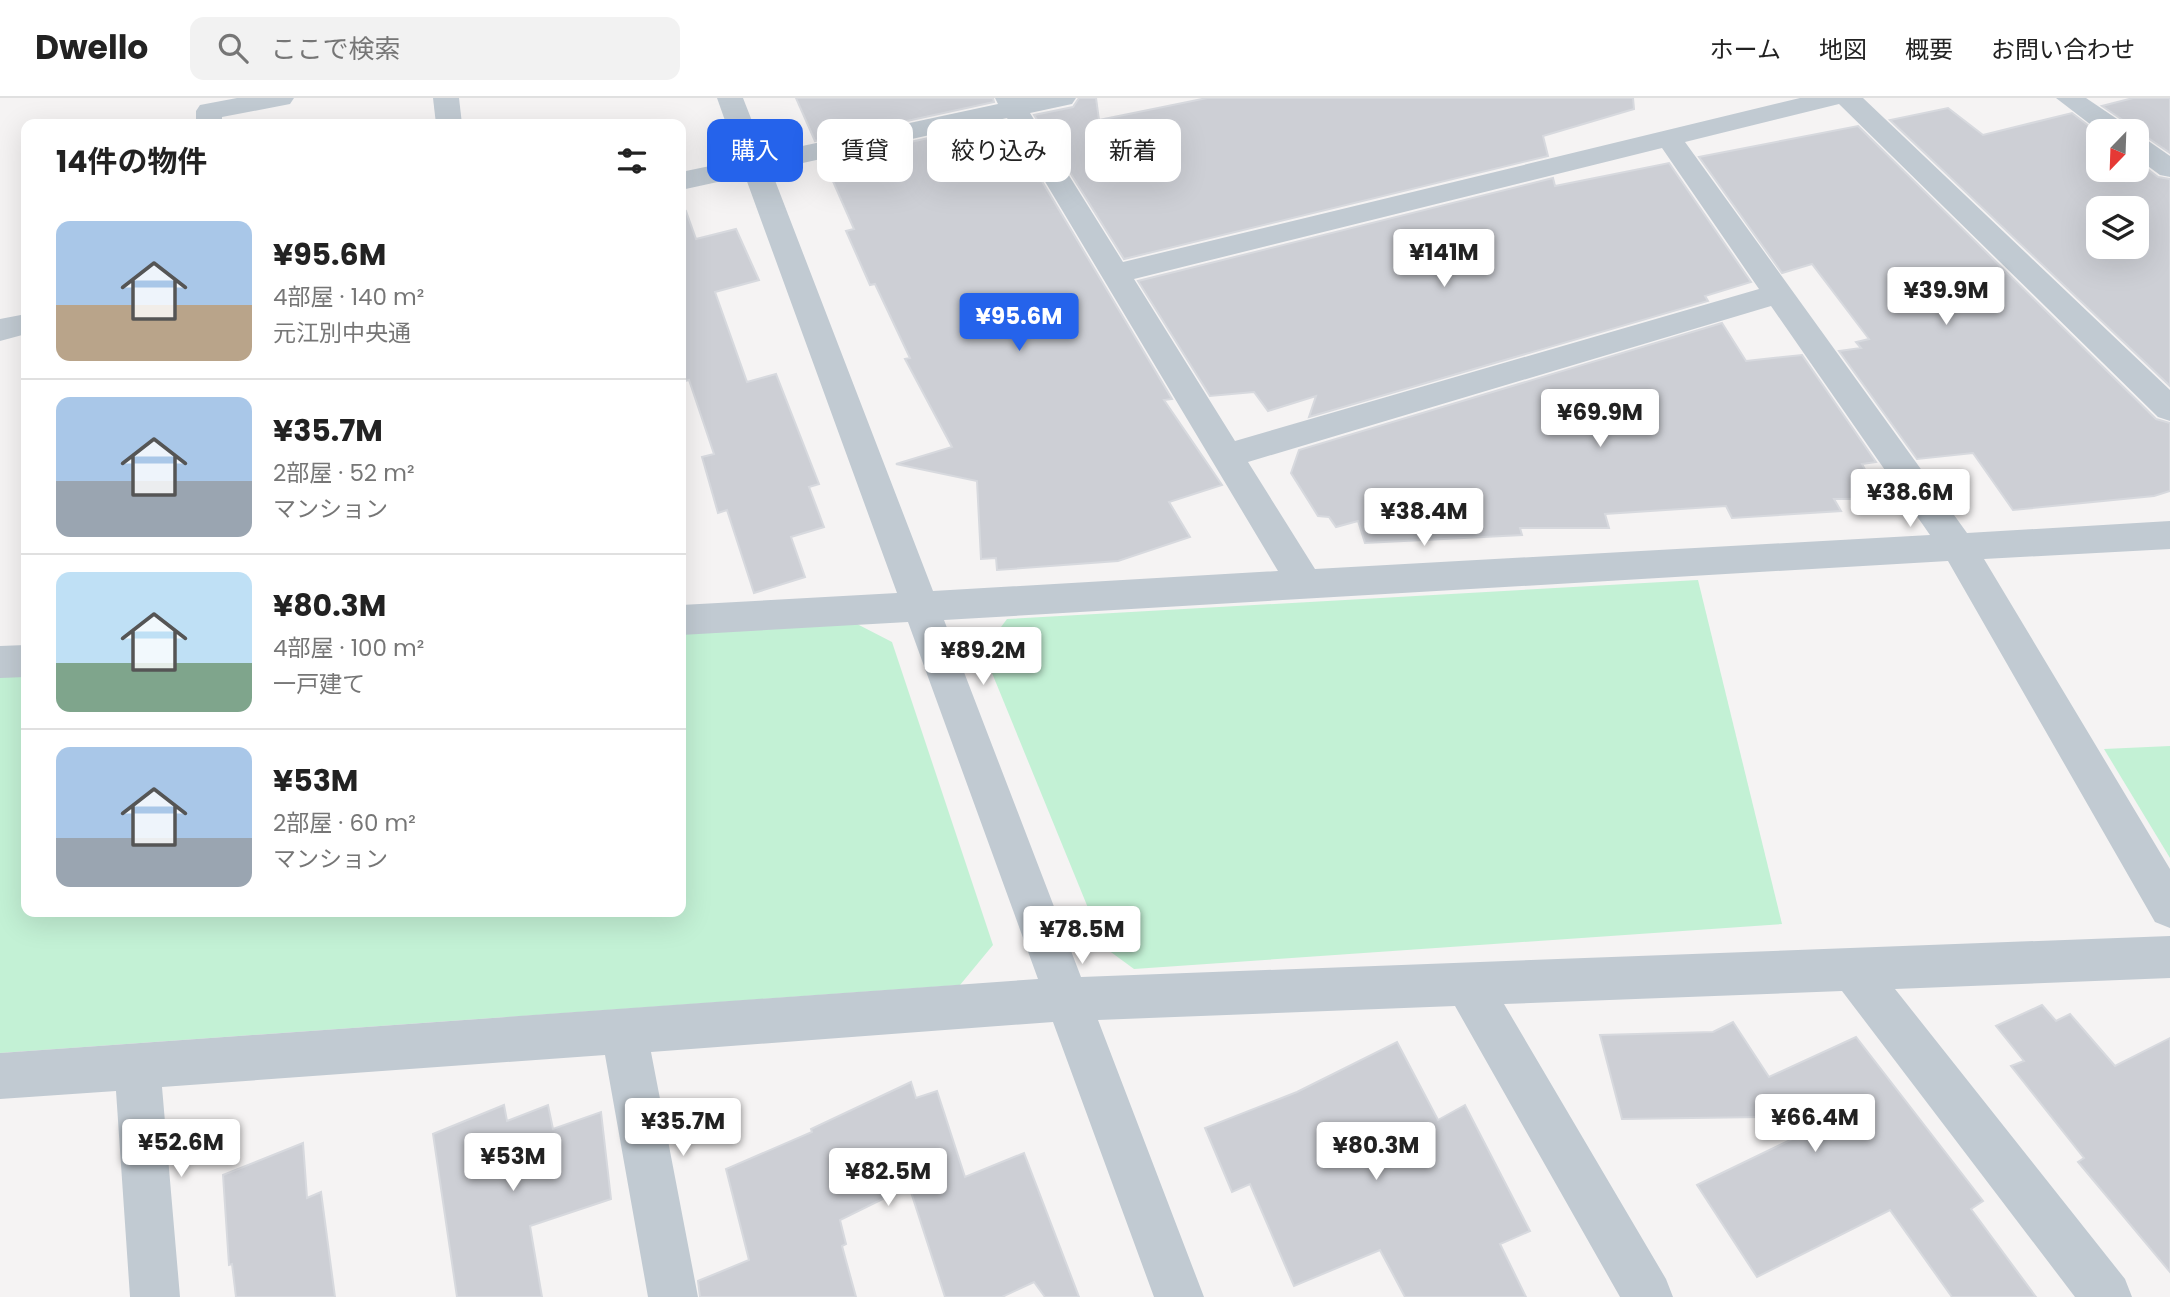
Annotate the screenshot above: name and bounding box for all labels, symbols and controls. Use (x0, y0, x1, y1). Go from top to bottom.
search box (190, 17, 680, 80)
text: Dwello (35, 24, 148, 71)
icon: search (214, 29, 252, 67)
text: ここで検索 (270, 31, 400, 67)
text: ホーム (1710, 33, 1781, 66)
text: 地図 (1819, 33, 1867, 66)
text: 概要 (1905, 33, 1953, 66)
text: お問い合わせ (1991, 33, 2135, 66)
chip: 購入 (707, 119, 803, 182)
chip: 賃貸 (817, 119, 913, 182)
chip: 絞り込み (927, 119, 1071, 182)
chip: 新着 (1085, 119, 1181, 182)
north arrow (2086, 119, 2149, 182)
map controls (2086, 119, 2149, 259)
text: 14件の物件 (56, 140, 208, 183)
icon: filters (613, 142, 651, 180)
button: layers (2086, 196, 2149, 259)
pin: ¥141M (1395, 230, 1493, 289)
text: ¥95.6M (273, 233, 386, 276)
text: ¥141M (1409, 236, 1479, 268)
icon: home (112, 249, 196, 333)
pin: ¥39.9M (1889, 268, 2003, 327)
text: ¥39.9M (1903, 274, 1989, 306)
text: 4部屋 · 140 m² (273, 281, 424, 313)
pin: ¥95.6M (962, 294, 1076, 353)
text: ¥95.6M (976, 300, 1062, 332)
text: 元江別中央通 (273, 317, 411, 349)
pin: ¥69.9M (1543, 390, 1657, 449)
text: ¥69.9M (1557, 396, 1643, 428)
text: ¥35.7M (273, 409, 383, 452)
icon: home (112, 425, 196, 509)
text: 2部屋 · 52 m² (273, 457, 414, 489)
pin: ¥38.6M (1853, 470, 1967, 529)
text: ¥38.6M (1867, 476, 1953, 508)
pin: ¥38.4M (1367, 489, 1481, 548)
text: マンション (273, 493, 388, 525)
text: ¥38.4M (1380, 495, 1468, 527)
text: ¥80.3M (273, 584, 386, 627)
icon: home (112, 600, 196, 684)
pin: ¥89.2M (926, 628, 1040, 687)
text: 4部屋 · 100 m² (273, 632, 424, 664)
text: ¥89.2M (940, 634, 1026, 666)
text: 一戸建て (273, 668, 365, 700)
text: ¥53M (273, 759, 358, 802)
icon: home (112, 775, 196, 859)
text: 2部屋 · 60 m² (273, 807, 416, 839)
text: マンション (273, 843, 388, 875)
pin: ¥78.5M (1025, 906, 1139, 966)
text: ¥78.5M (1039, 913, 1125, 945)
pin: ¥66.4M (1758, 1094, 1872, 1154)
pin: ¥35.7M (626, 1098, 740, 1158)
text: ¥66.4M (1771, 1101, 1859, 1133)
text: ¥35.7M (641, 1105, 725, 1137)
pin: ¥52.6M (124, 1119, 238, 1179)
pin: ¥80.3M (1319, 1122, 1433, 1182)
text: ¥52.6M (138, 1126, 224, 1158)
text: ¥80.3M (1333, 1129, 1419, 1161)
pin: ¥53M (472, 1134, 554, 1193)
text: ¥53M (480, 1140, 546, 1172)
pin: ¥82.5M (831, 1148, 945, 1208)
text: ¥82.5M (845, 1155, 931, 1187)

